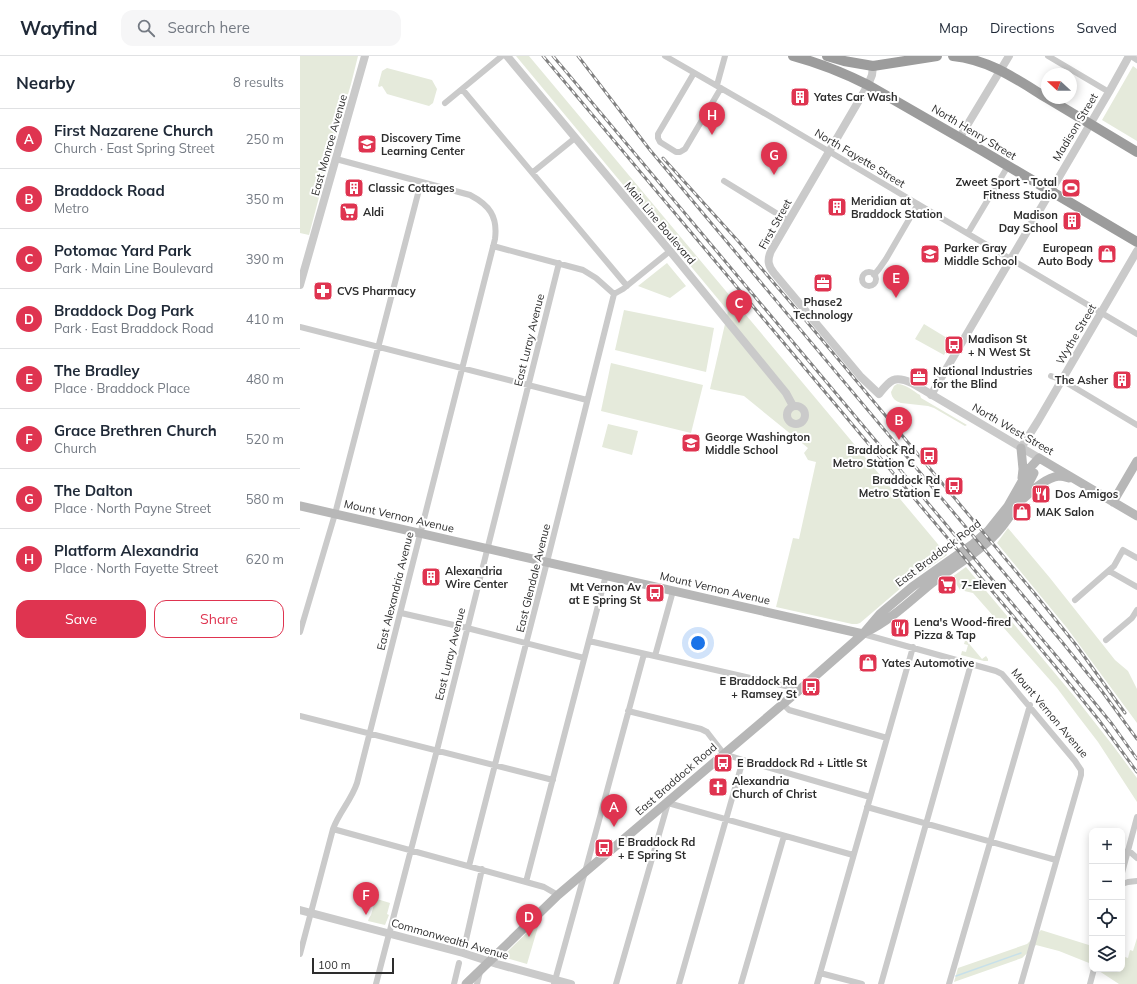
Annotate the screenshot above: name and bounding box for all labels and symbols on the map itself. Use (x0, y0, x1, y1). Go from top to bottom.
north arrow (1041, 68, 1077, 104)
building icon: Yates Car Wash (789, 86, 811, 108)
place label: Yates Car Wash (813, 90, 898, 104)
street label: Madison Street (1049, 90, 1101, 163)
street label: East Monroe Avenue (308, 93, 350, 197)
street label: North Henry Street (929, 101, 1019, 163)
pin: H (699, 102, 725, 135)
street label: North Fayette Street (812, 125, 908, 191)
place label: Discovery Time Learning Center (381, 131, 465, 158)
school or university icon: Discovery Time Learning Center (356, 133, 378, 155)
pin: G (761, 142, 787, 175)
place label: Zweet Sport - Total Fitness Studio (955, 175, 1057, 202)
building icon: Classic Cottages (343, 177, 365, 199)
sports icon: Zweet Sport - Total Fitness Studio (1060, 177, 1082, 199)
street label: Main Line Boulevard (621, 179, 699, 267)
place label: Classic Cottages (368, 181, 455, 195)
place label: Meridian at Braddock Station (851, 194, 943, 221)
street label: First Street (755, 196, 795, 252)
building icon: Meridian at Braddock Station (826, 196, 848, 218)
supermarket icon: Aldi (338, 201, 360, 223)
place label: Aldi (363, 205, 384, 219)
place label: Madison Day School (999, 208, 1058, 235)
building icon: Madison Day School (1061, 210, 1083, 232)
place label: Parker Gray Middle School (944, 241, 1017, 268)
place label: European Auto Body (1038, 241, 1093, 268)
school or university icon: Parker Gray Middle School (919, 243, 941, 265)
shop icon: European Auto Body (1096, 243, 1118, 265)
pin: E (883, 265, 909, 298)
office icon: Phase2 Technology (812, 272, 834, 294)
pharmacy icon: CVS Pharmacy (312, 280, 334, 302)
place label: CVS Pharmacy (337, 284, 416, 298)
pin: C (726, 290, 752, 323)
street label: East Luray Avenue (511, 292, 547, 388)
place label: Phase2 Technology (793, 295, 853, 322)
street label: Wythe Street (1053, 301, 1099, 367)
place label: Madison St + N West St (968, 332, 1030, 359)
bus stop icon: Madison St + N West St (943, 334, 965, 356)
place label: National Industries for the Blind (933, 364, 1033, 391)
office icon: National Industries for the Blind (908, 366, 930, 388)
building icon: The Asher (1111, 369, 1133, 391)
place label: The Asher (1055, 373, 1109, 387)
street label: North West Street (970, 400, 1056, 458)
pin: B (886, 407, 912, 440)
place label: George Washington Middle School (705, 430, 810, 457)
school or university icon: George Washington Middle School (680, 432, 702, 454)
place label: Braddock Rd Metro Station C (833, 443, 915, 470)
bus stop icon: Braddock Rd Metro Station C (918, 445, 940, 467)
place label: Braddock Rd Metro Station E (859, 473, 940, 500)
bus stop icon: Braddock Rd Metro Station E (943, 475, 965, 497)
restaurant icon: Dos Amigos (1030, 483, 1052, 505)
place label: Dos Amigos (1055, 487, 1119, 501)
street label: Mount Vernon Avenue (343, 497, 455, 535)
shop icon: MAK Salon (1011, 501, 1033, 523)
place label: MAK Salon (1036, 505, 1094, 519)
street label: East Braddock Road (892, 516, 984, 590)
street label: East Glendale Avenue (513, 522, 553, 634)
street label: East Alexandria Avenue (373, 530, 417, 652)
place label: Alexandria Wire Center (445, 564, 508, 591)
building icon: Alexandria Wire Center (420, 566, 442, 588)
street label: Mount Vernon Avenue (659, 569, 771, 607)
supermarket icon: 7-Eleven (936, 574, 958, 596)
place label: 7-Eleven (961, 578, 1006, 592)
place label: Mt Vernon Av at E Spring St (569, 580, 641, 607)
bus stop icon: Mt Vernon Av at E Spring St (644, 582, 666, 604)
street label: East Luray Avenue (432, 606, 468, 702)
place label: Lena's Wood-fired Pizza & Tap (914, 615, 1011, 642)
restaurant icon: Lena's Wood-fired Pizza & Tap (889, 617, 911, 639)
your location (688, 633, 708, 653)
shop icon: Yates Automotive (857, 652, 879, 674)
place label: Yates Automotive (881, 656, 974, 670)
street label: Mount Vernon Avenue (1008, 665, 1092, 761)
place label: E Braddock Rd + Ramsey St (720, 674, 797, 701)
bus stop icon: E Braddock Rd + Ramsey St (800, 676, 822, 698)
street label: East Braddock Road (632, 740, 720, 818)
bus stop icon: E Braddock Rd + Little St (712, 752, 734, 774)
place label: E Braddock Rd + Little St (737, 756, 867, 770)
place label: Alexandria Church of Christ (732, 774, 817, 801)
church icon: Alexandria Church of Christ (707, 776, 729, 798)
pin: A (601, 794, 627, 827)
place label: E Braddock Rd + E Spring St (618, 835, 696, 862)
bus stop icon: E Braddock Rd + E Spring St (593, 837, 615, 859)
pin: F (353, 882, 379, 915)
pin: D (516, 904, 542, 937)
street label: Commonwealth Avenue (390, 916, 510, 962)
scale bar (312, 956, 394, 975)

